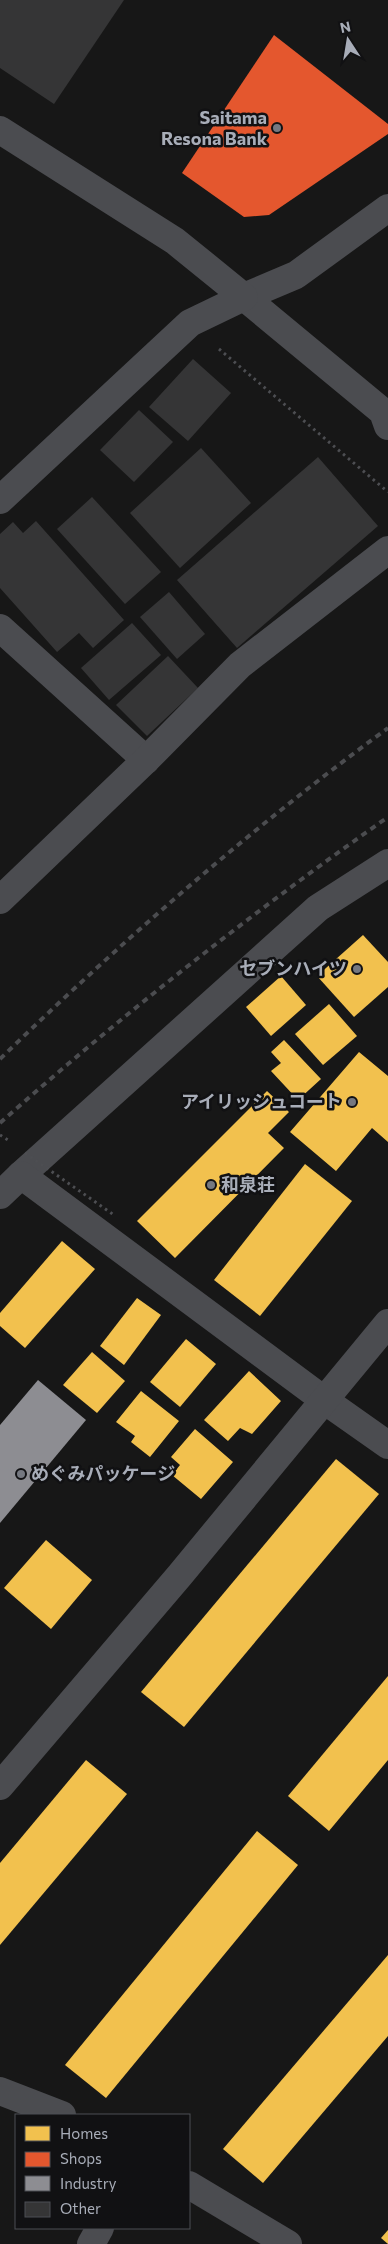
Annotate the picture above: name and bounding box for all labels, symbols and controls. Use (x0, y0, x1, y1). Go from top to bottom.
north arrow (323, 15, 373, 65)
text: N (338, 17, 352, 36)
place label: Saitama Resona Bank (161, 106, 268, 149)
marker: Saitama Resona Bank (271, 122, 283, 134)
place label: セブンハイツ (239, 957, 347, 979)
marker: セブンハイツ (351, 963, 363, 975)
place label: アイリッシュコート (181, 1090, 342, 1112)
marker: アイリッシュコート (346, 1096, 358, 1108)
place label: 和泉荘 (221, 1173, 275, 1195)
marker: 和泉荘 (205, 1179, 217, 1191)
place label: めぐみパッケージ (31, 1462, 175, 1484)
marker: めぐみパッケージ (15, 1468, 27, 1480)
legend (15, 2114, 190, 2229)
text: Homes (60, 2124, 108, 2142)
text: Shops (60, 2149, 102, 2167)
text: Industry (60, 2174, 117, 2192)
text: Other (60, 2199, 101, 2217)

